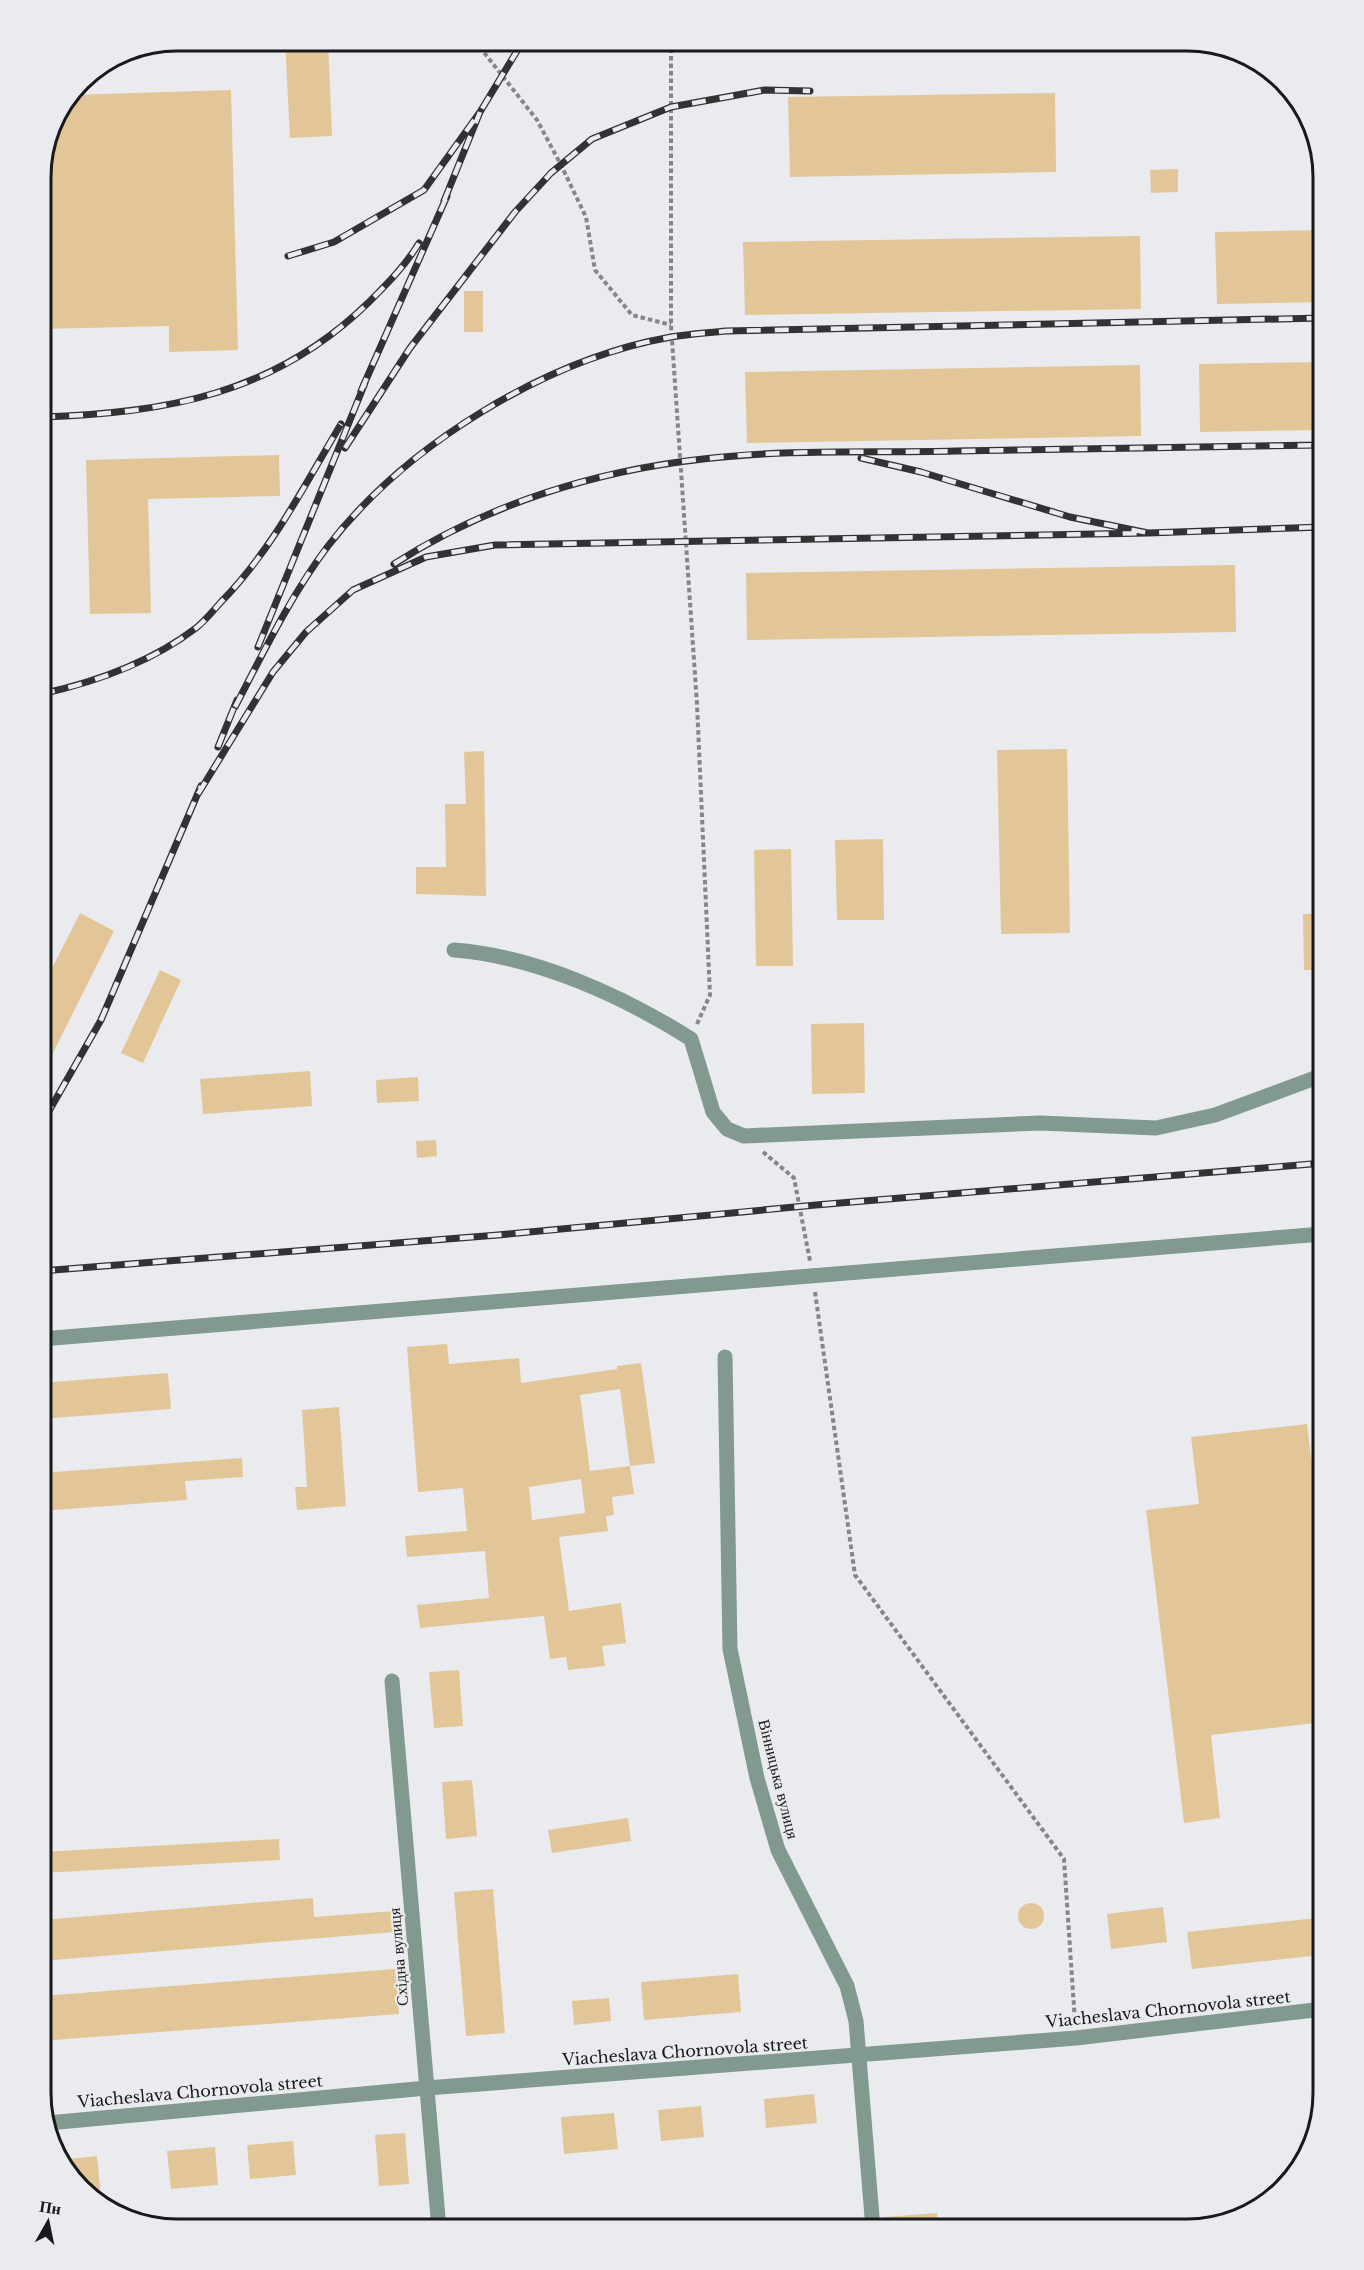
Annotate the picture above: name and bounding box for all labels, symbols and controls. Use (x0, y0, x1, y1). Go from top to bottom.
street label: Вінницька вулиця (754, 1717, 804, 1842)
street label: Східна вулиця (384, 1907, 412, 2007)
street label: Viacheslava Chornovola street (1044, 1986, 1291, 2032)
street label: Viacheslava Chornovola street (561, 2032, 808, 2070)
street label: Viacheslava Chornovola street (76, 2070, 323, 2112)
north arrow (18, 2192, 78, 2252)
text: Пн (38, 2196, 63, 2219)

